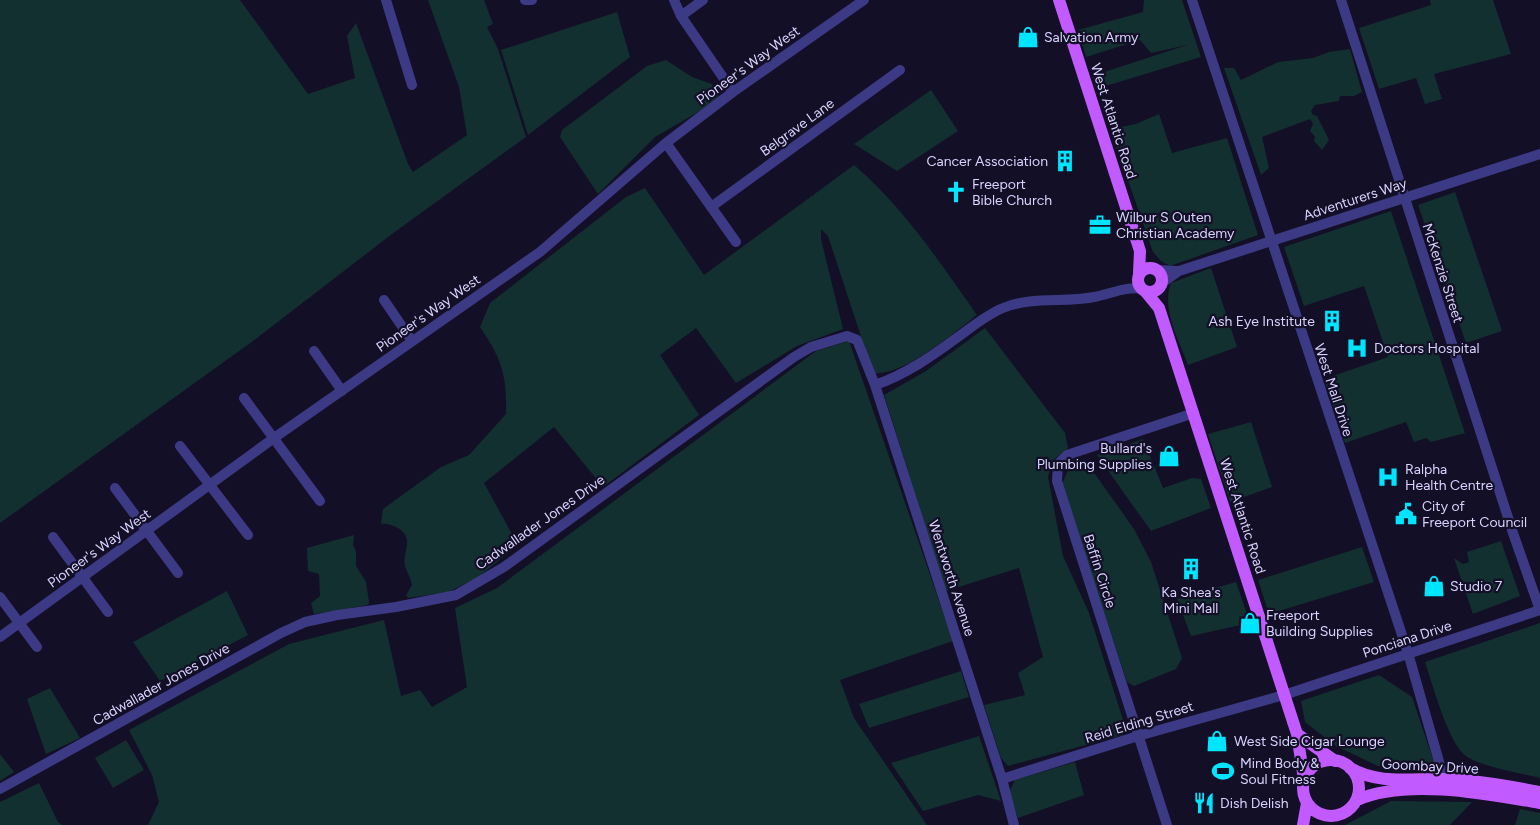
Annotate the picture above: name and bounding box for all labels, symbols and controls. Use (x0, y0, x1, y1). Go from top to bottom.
street label: Pioneer's Way West (693, 22, 803, 108)
shop icon: Salvation Army (1015, 24, 1041, 50)
place label: Salvation Army (1044, 29, 1139, 46)
street label: West Atlantic Road (1087, 61, 1140, 181)
street label: Belgrave Lane (757, 95, 838, 160)
building icon: Cancer Association (1052, 148, 1078, 174)
place label: Cancer Association (926, 153, 1048, 170)
street label: Adventurers Way (1301, 175, 1410, 224)
place label: Freeport Bible Church (972, 176, 1052, 209)
church icon: Freeport Bible Church (943, 179, 969, 205)
place label: Wilbur S Outen Christian Academy (1116, 209, 1235, 242)
office icon: Wilbur S Outen Christian Academy (1087, 212, 1113, 238)
street label: McKenzie Street (1418, 221, 1467, 325)
street label: Pioneer's Way West (373, 271, 484, 356)
building icon: Ash Eye Institute (1319, 308, 1345, 334)
place label: Ash Eye Institute (1208, 313, 1315, 330)
hospital icon: Doctors Hospital (1344, 335, 1370, 361)
place label: Doctors Hospital (1374, 340, 1480, 357)
street label: West Mall Drive (1310, 342, 1357, 439)
place label: Bullard's Plumbing Supplies (1037, 440, 1152, 473)
shop icon: Bullard's Plumbing Supplies (1156, 443, 1182, 469)
street label: West Atlantic Road (1216, 456, 1269, 576)
place label: Ralpha Health Centre (1405, 461, 1494, 494)
hospital icon: Ralpha Health Centre (1375, 464, 1401, 490)
street label: Cadwallader Jones Drive (472, 471, 608, 574)
place label: City of Freeport Council (1422, 498, 1527, 531)
public building icon: City of Freeport Council (1393, 501, 1419, 527)
street label: Pioneer's Way West (44, 505, 154, 591)
street label: Wentworth Avenue (925, 518, 978, 639)
street label: Baffin Circle (1080, 532, 1120, 611)
building icon: Ka Shea's Mini Mall (1178, 556, 1204, 582)
shop icon: Studio 7 (1421, 573, 1447, 599)
place label: Studio 7 (1450, 578, 1503, 595)
place label: Ka Shea's Mini Mall (1161, 584, 1221, 617)
place label: Freeport Building Supplies (1266, 607, 1373, 640)
shop icon: Freeport Building Supplies (1237, 610, 1263, 636)
street label: Ponciana Drive (1360, 617, 1454, 662)
street label: Cadwallader Jones Drive (90, 640, 233, 729)
street label: Reid Elding Street (1083, 698, 1196, 747)
shop icon: West Side Cigar Lounge (1204, 728, 1230, 754)
place label: West Side Cigar Lounge (1234, 733, 1385, 750)
place label: Mind Body & Soul Fitness (1240, 755, 1319, 788)
street label: Goombay Drive (1381, 755, 1479, 778)
sports icon: Mind Body & Soul Fitness (1210, 758, 1236, 784)
restaurant icon: Dish Delish (1191, 790, 1217, 816)
place label: Dish Delish (1220, 795, 1289, 812)

